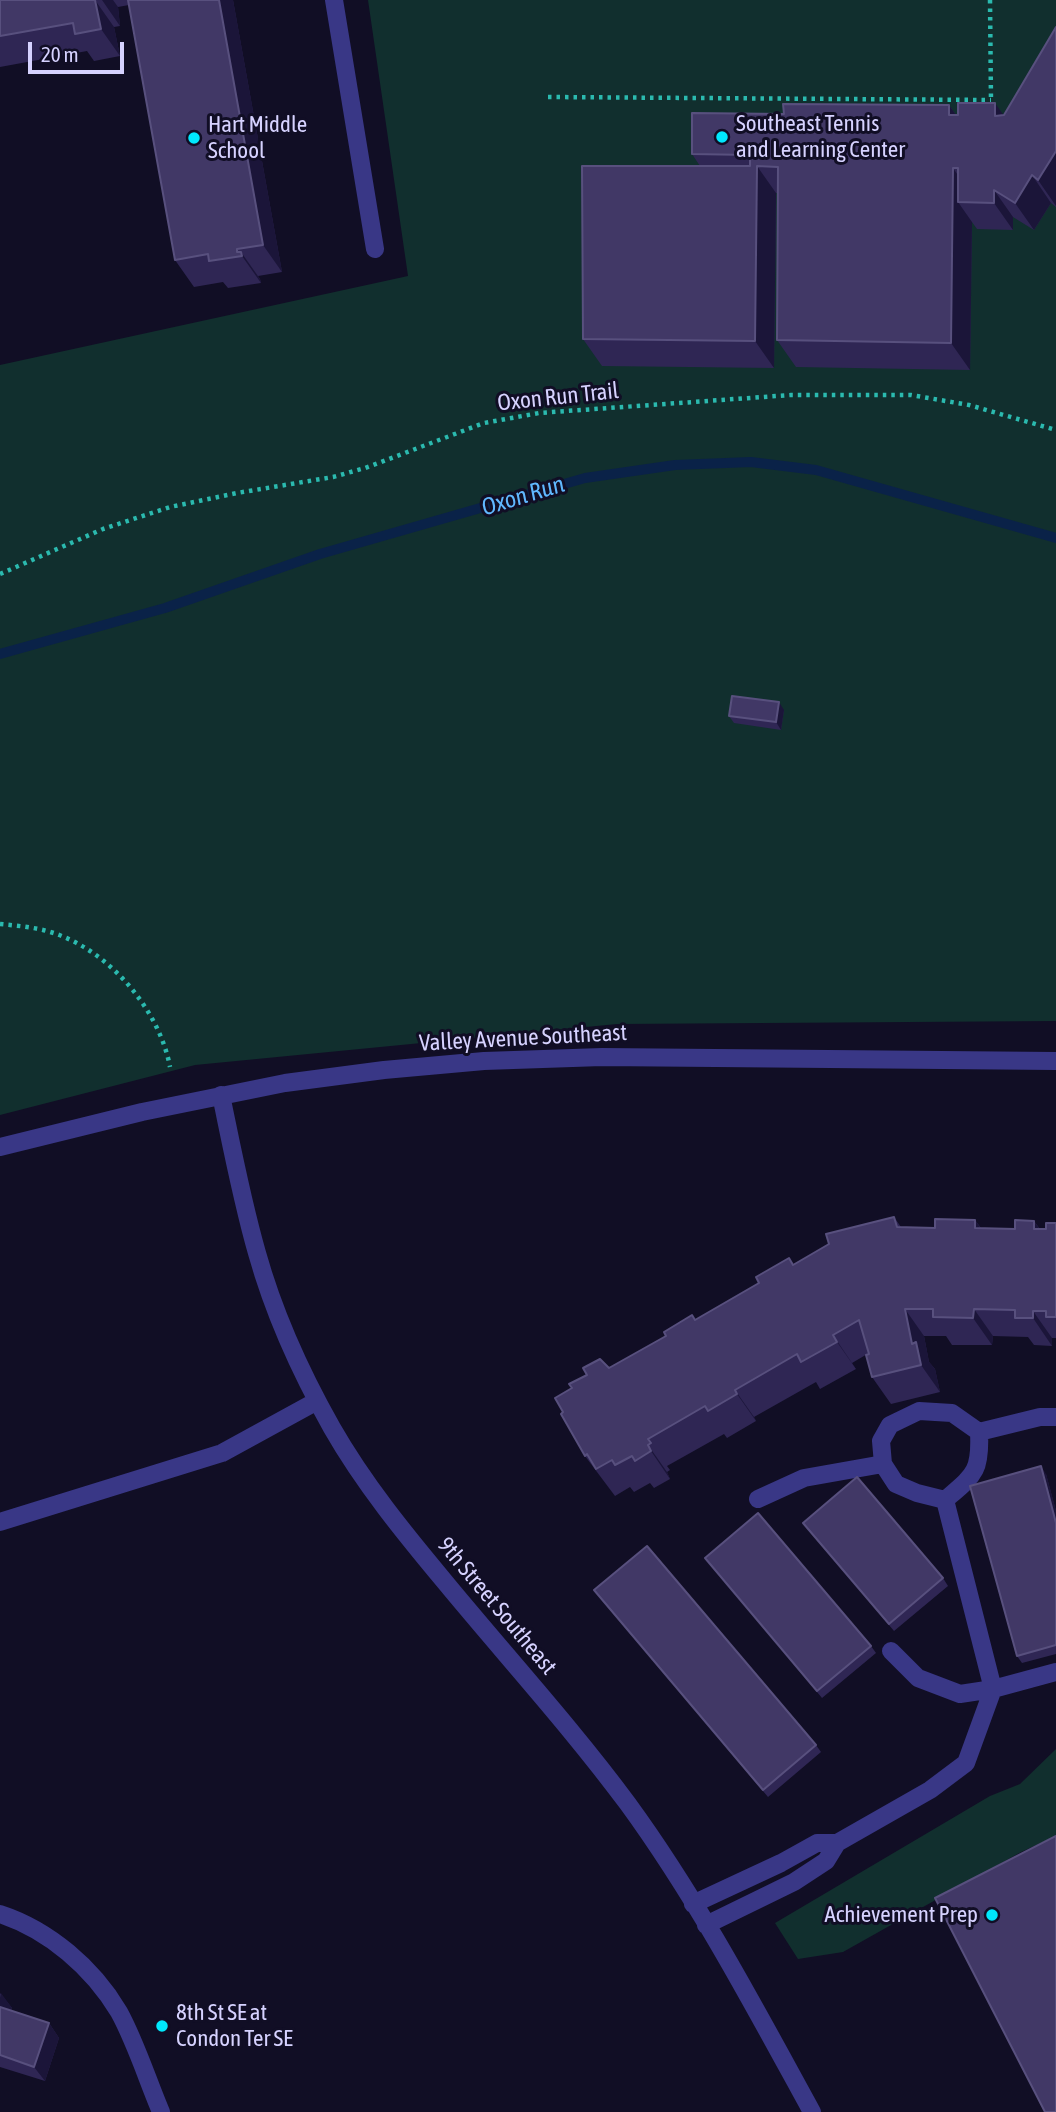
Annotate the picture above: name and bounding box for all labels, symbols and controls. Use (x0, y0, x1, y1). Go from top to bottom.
scale bar (32, 28, 128, 72)
text: 20 m (41, 42, 79, 66)
place label: Southeast Tennis and Learning Center (736, 110, 905, 164)
place label: Hart Middle School (208, 111, 307, 165)
marker: Southeast Tennis and Learning Center (714, 129, 730, 145)
marker: Hart Middle School (186, 130, 202, 146)
street label: Oxon Run Trail (496, 377, 620, 417)
water label: Oxon Run (478, 470, 568, 522)
street label: Valley Avenue Southeast (418, 1019, 628, 1057)
street label: 9th Street Southeast (432, 1532, 562, 1680)
place label: Achievement Prep (825, 1901, 978, 1929)
marker: Achievement Prep (984, 1907, 1000, 1923)
place label: 8th St SE at Condon Ter SE (176, 1999, 293, 2053)
marker: 8th St SE at Condon Ter SE (154, 2018, 170, 2034)

